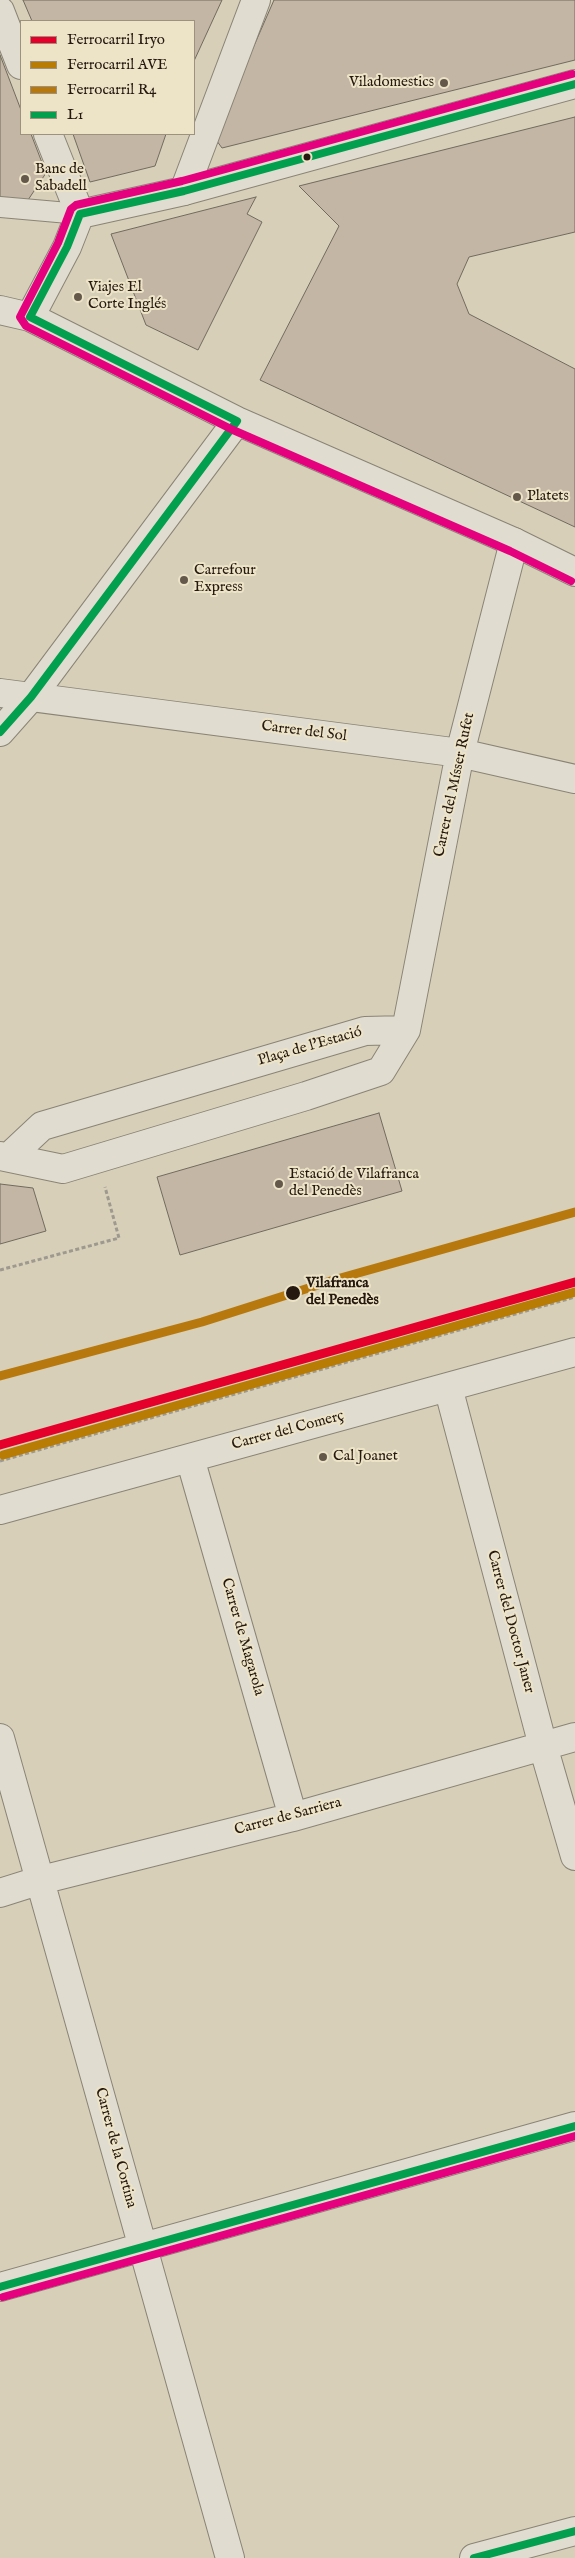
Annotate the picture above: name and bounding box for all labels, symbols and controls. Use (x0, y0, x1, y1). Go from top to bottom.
legend (20, 20, 195, 135)
text: Ferrocarril Iryo (67, 30, 165, 49)
text: Ferrocarril AVE (67, 55, 167, 74)
place label: Viladomestics (349, 74, 434, 92)
marker: Viladomestics (438, 77, 450, 89)
text: Ferrocarril R4 (67, 80, 156, 99)
text: L1 (67, 105, 83, 124)
unlabelled marker (302, 152, 312, 162)
place label: Banc de Sabadell (35, 161, 87, 196)
marker: Banc de Sabadell (19, 173, 31, 185)
place label: Viajes El Corte Inglés (88, 279, 166, 314)
marker: Viajes El Corte Inglés (72, 291, 84, 303)
place label: Platets (527, 488, 569, 506)
marker: Platets (511, 491, 523, 503)
place label: Carrefour Express (194, 562, 256, 597)
marker: Carrefour Express (178, 574, 190, 586)
street label: Carrer del Mísser Rufet (431, 711, 479, 859)
street label: Carrer del Sol (260, 718, 348, 746)
street label: Plaça de l'Estació (256, 1024, 364, 1070)
place label: Estació de Vilafranca del Penedès (289, 1166, 419, 1201)
marker: Estació de Vilafranca del Penedès (273, 1178, 285, 1190)
place label: Vilafranca del Penedès (306, 1275, 379, 1310)
marker: Vilafranca del Penedès (284, 1284, 302, 1302)
street label: Carrer del Comerç (230, 1407, 346, 1455)
place label: Cal Joanet (333, 1448, 398, 1466)
marker: Cal Joanet (317, 1451, 329, 1463)
street label: Carrer del Doctor Janer (482, 1549, 538, 1695)
street label: Carrer de Magarola (217, 1576, 267, 1698)
street label: Carrer de Sarriera (233, 1794, 343, 1840)
street label: Carrer de la Cortina (90, 2086, 140, 2210)

